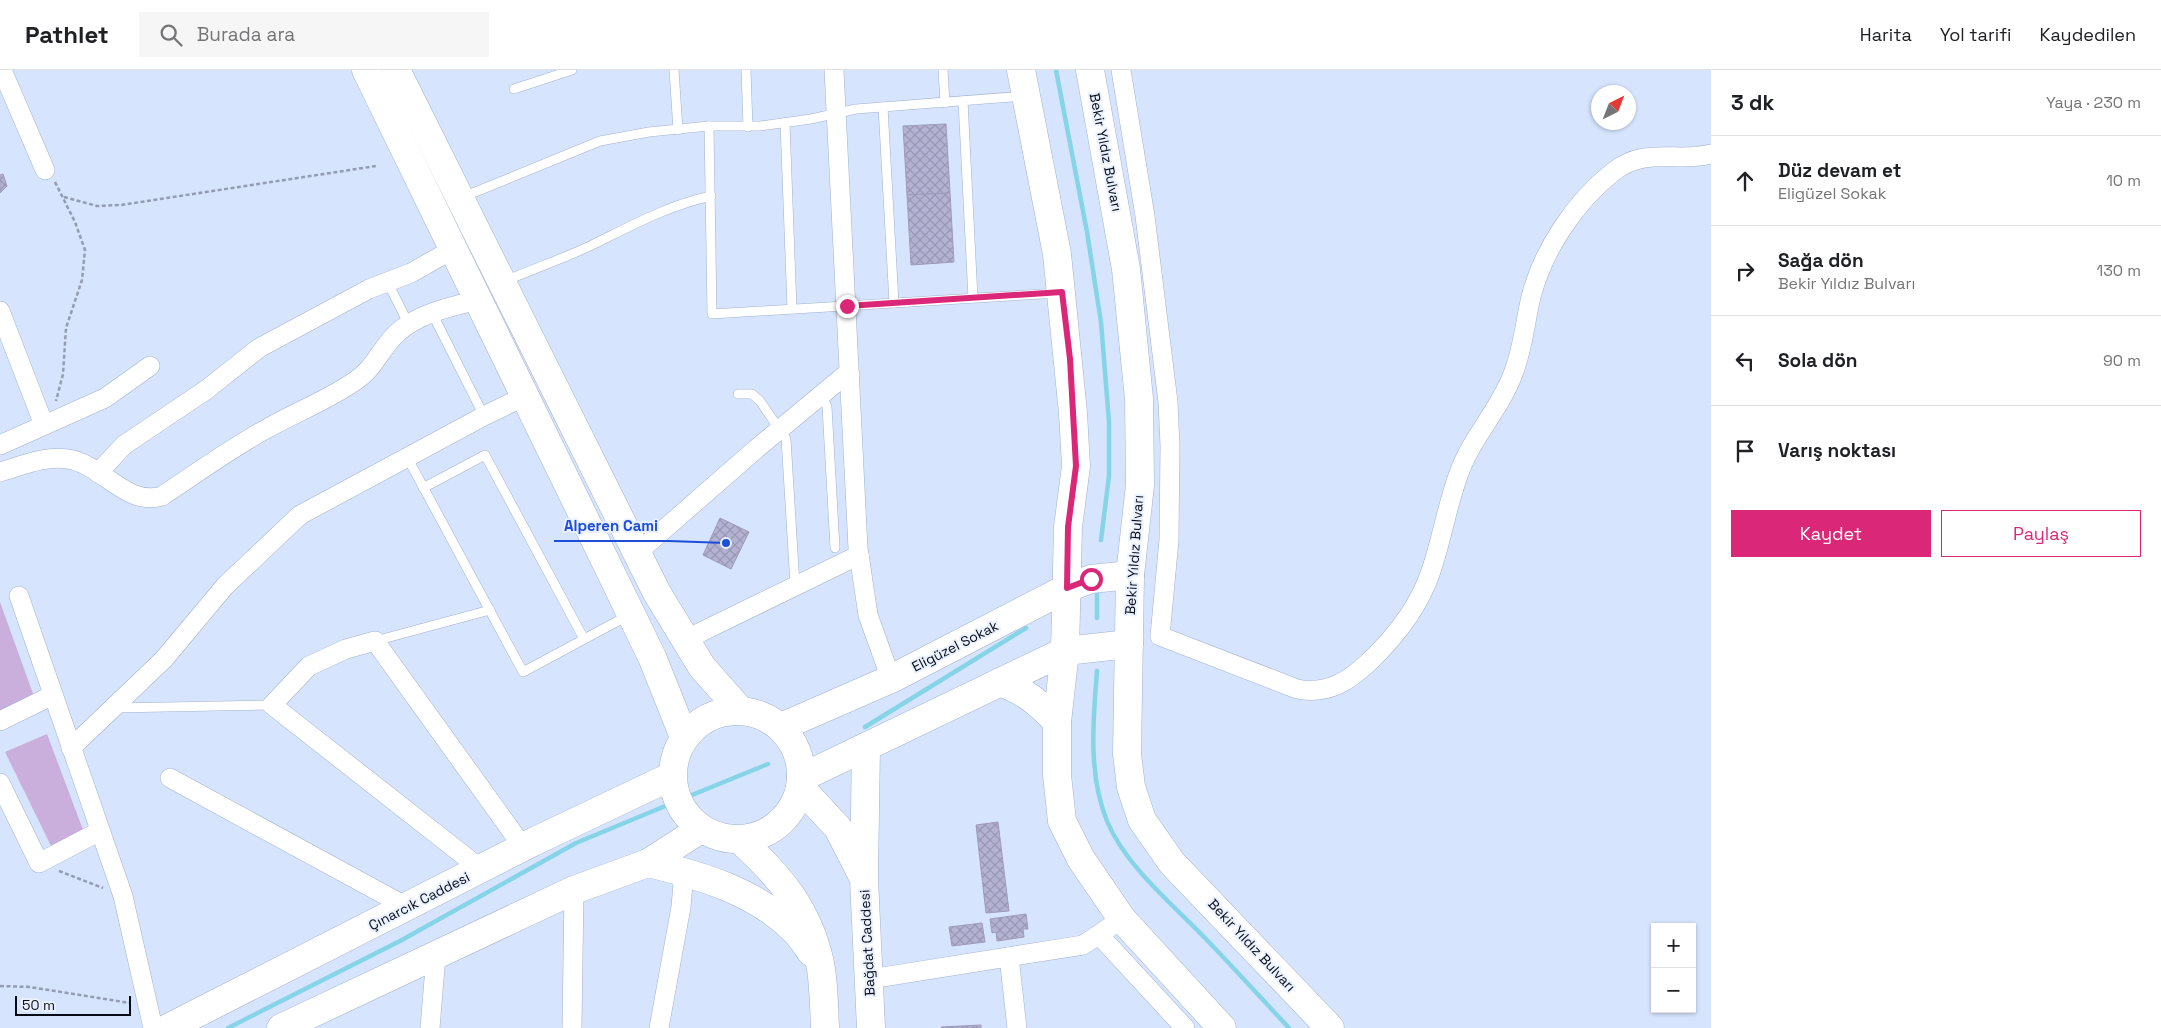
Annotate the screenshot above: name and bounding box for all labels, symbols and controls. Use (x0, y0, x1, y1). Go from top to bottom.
search box (139, 12, 489, 57)
text: Pathlet (25, 19, 109, 50)
icon: search (157, 21, 185, 49)
text: Burada ara (197, 22, 295, 47)
text: Harita (1860, 23, 1912, 46)
text: Yol tarifi (1940, 23, 2012, 46)
text: Kaydedilen (2040, 23, 2136, 46)
north arrow (1591, 85, 1636, 130)
text: 3 dk (1731, 89, 1774, 116)
street label: Bekir Yıldız Bulvarı (1086, 91, 1126, 213)
text: Yaya · 230 m (2046, 92, 2141, 113)
text: Düz devam et (1778, 158, 1901, 183)
icon: ahead (1731, 167, 1759, 195)
text: 10 m (2106, 170, 2141, 191)
text: Eligüzel Sokak (1778, 183, 1886, 204)
text: Sağa dön (1778, 248, 1864, 273)
icon: right (1731, 257, 1759, 285)
text: 130 m (2097, 260, 2141, 281)
text: Bekir Yıldız Bulvarı (1778, 273, 1916, 294)
route end (836, 295, 859, 318)
icon: left (1731, 347, 1759, 375)
text: Sola dön (1778, 348, 1857, 373)
text: 90 m (2103, 350, 2141, 371)
icon: arrive (1731, 437, 1759, 465)
text: Varış noktası (1778, 438, 1896, 463)
street label: Bekir Yıldız Bulvarı (1121, 494, 1147, 616)
button: Kaydet (1731, 510, 1931, 557)
button: Paylaş (1941, 510, 2141, 557)
callout: Alperen Cami (554, 511, 669, 541)
text: Alperen Cami (564, 516, 658, 535)
route start (1080, 568, 1103, 591)
street label: Eligüzel Sokak (909, 616, 1002, 676)
street label: Çınarcık Caddesi (365, 868, 473, 934)
street label: Bağdat Caddesi (855, 889, 879, 997)
street label: Bekir Yıldız Bulvarı (1204, 895, 1300, 995)
map controls (1651, 923, 1696, 1013)
button: + (1651, 923, 1696, 968)
button: − (1651, 968, 1696, 1013)
scale bar (15, 993, 131, 1016)
text: 50 m (22, 996, 55, 1014)

